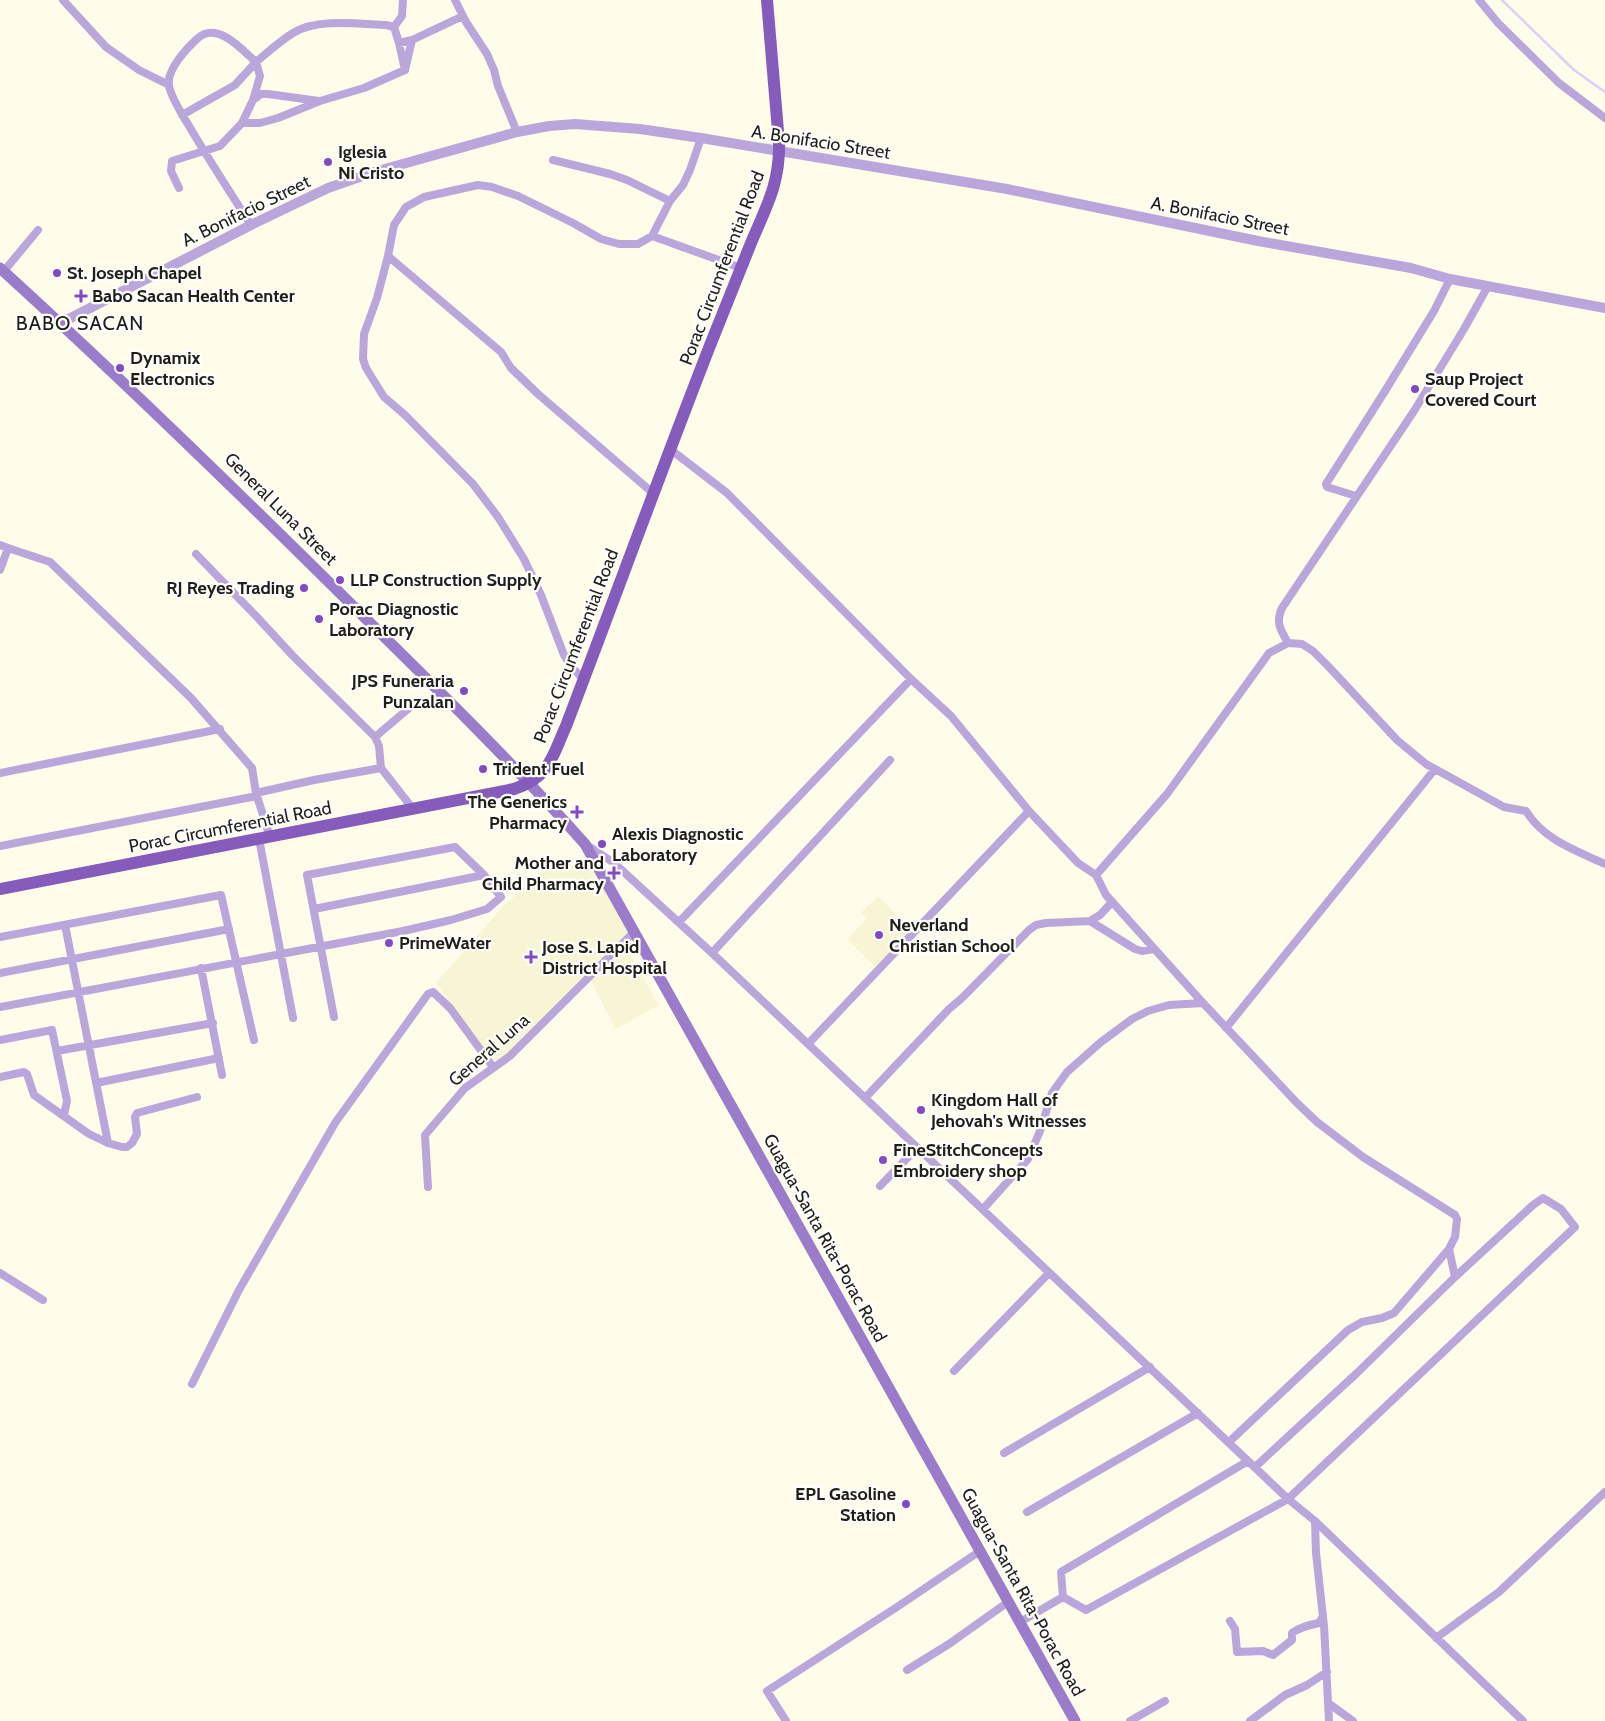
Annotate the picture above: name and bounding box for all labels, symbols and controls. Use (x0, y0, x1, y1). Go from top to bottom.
street label: A. Bonifacio Street (750, 120, 892, 164)
place label: Iglesia Ni Cristo (338, 141, 404, 184)
marker: Iglesia Ni Cristo (322, 156, 334, 168)
street label: Porac Circumferential Road (675, 168, 769, 368)
street label: A. Bonifacio Street (178, 170, 314, 252)
street label: A. Bonifacio Street (1149, 192, 1291, 240)
place label: St. Joseph Chapel (67, 262, 202, 284)
marker: St. Joseph Chapel (51, 267, 63, 279)
place label: Babo Sacan Health Center (92, 285, 295, 307)
marker: Babo Sacan Health Center (74, 289, 88, 303)
district label: BABO SACAN (16, 311, 144, 335)
place label: Dynamix Electronics (130, 347, 215, 390)
marker: Dynamix Electronics (114, 362, 126, 374)
place label: Saup Project Covered Court (1425, 368, 1536, 411)
marker: Saup Project Covered Court (1409, 383, 1421, 395)
street label: General Luna Street (220, 448, 342, 570)
street label: Porac Circumferential Road (529, 546, 623, 746)
place label: LLP Construction Supply (350, 569, 542, 591)
marker: LLP Construction Supply (334, 574, 346, 586)
place label: RJ Reyes Trading (166, 577, 294, 599)
marker: RJ Reyes Trading (298, 582, 310, 594)
place label: Porac Diagnostic Laboratory (329, 598, 458, 641)
marker: Porac Diagnostic Laboratory (313, 613, 325, 625)
place label: JPS Funeraria Punzalan (351, 670, 454, 713)
marker: JPS Funeraria Punzalan (458, 685, 470, 697)
place label: Trident Fuel (493, 758, 584, 780)
marker: Trident Fuel (477, 763, 489, 775)
place label: The Generics Pharmacy (467, 791, 567, 834)
street label: Porac Circumferential Road (127, 797, 333, 857)
marker: The Generics Pharmacy (571, 806, 583, 818)
place label: Alexis Diagnostic Laboratory (612, 823, 743, 866)
marker: Alexis Diagnostic Laboratory (596, 838, 608, 850)
place label: Mother and Child Pharmacy (482, 852, 604, 895)
marker: Mother and Child Pharmacy (608, 867, 620, 879)
place label: Neverland Christian School (889, 914, 1015, 957)
marker: Neverland Christian School (873, 929, 885, 941)
place label: PrimeWater (399, 932, 491, 954)
place label: Jose S. Lapid District Hospital (541, 936, 667, 979)
marker: PrimeWater (383, 937, 395, 949)
marker: Jose S. Lapid District Hospital (524, 950, 538, 964)
street label: General Luna (444, 1009, 534, 1091)
place label: Kingdom Hall of Jehovah's Witnesses (930, 1089, 1087, 1132)
marker: Kingdom Hall of Jehovah's Witnesses (915, 1104, 927, 1116)
street label: Guagua-Santa Rita-Porac Road (759, 1130, 891, 1346)
place label: FineStitchConcepts Embroidery shop (893, 1139, 1043, 1182)
marker: FineStitchConcepts Embroidery shop (877, 1154, 889, 1166)
place label: EPL Gasoline Station (795, 1483, 896, 1526)
street label: Guagua-Santa Rita-Porac Road (957, 1484, 1089, 1700)
marker: EPL Gasoline Station (900, 1498, 912, 1510)

